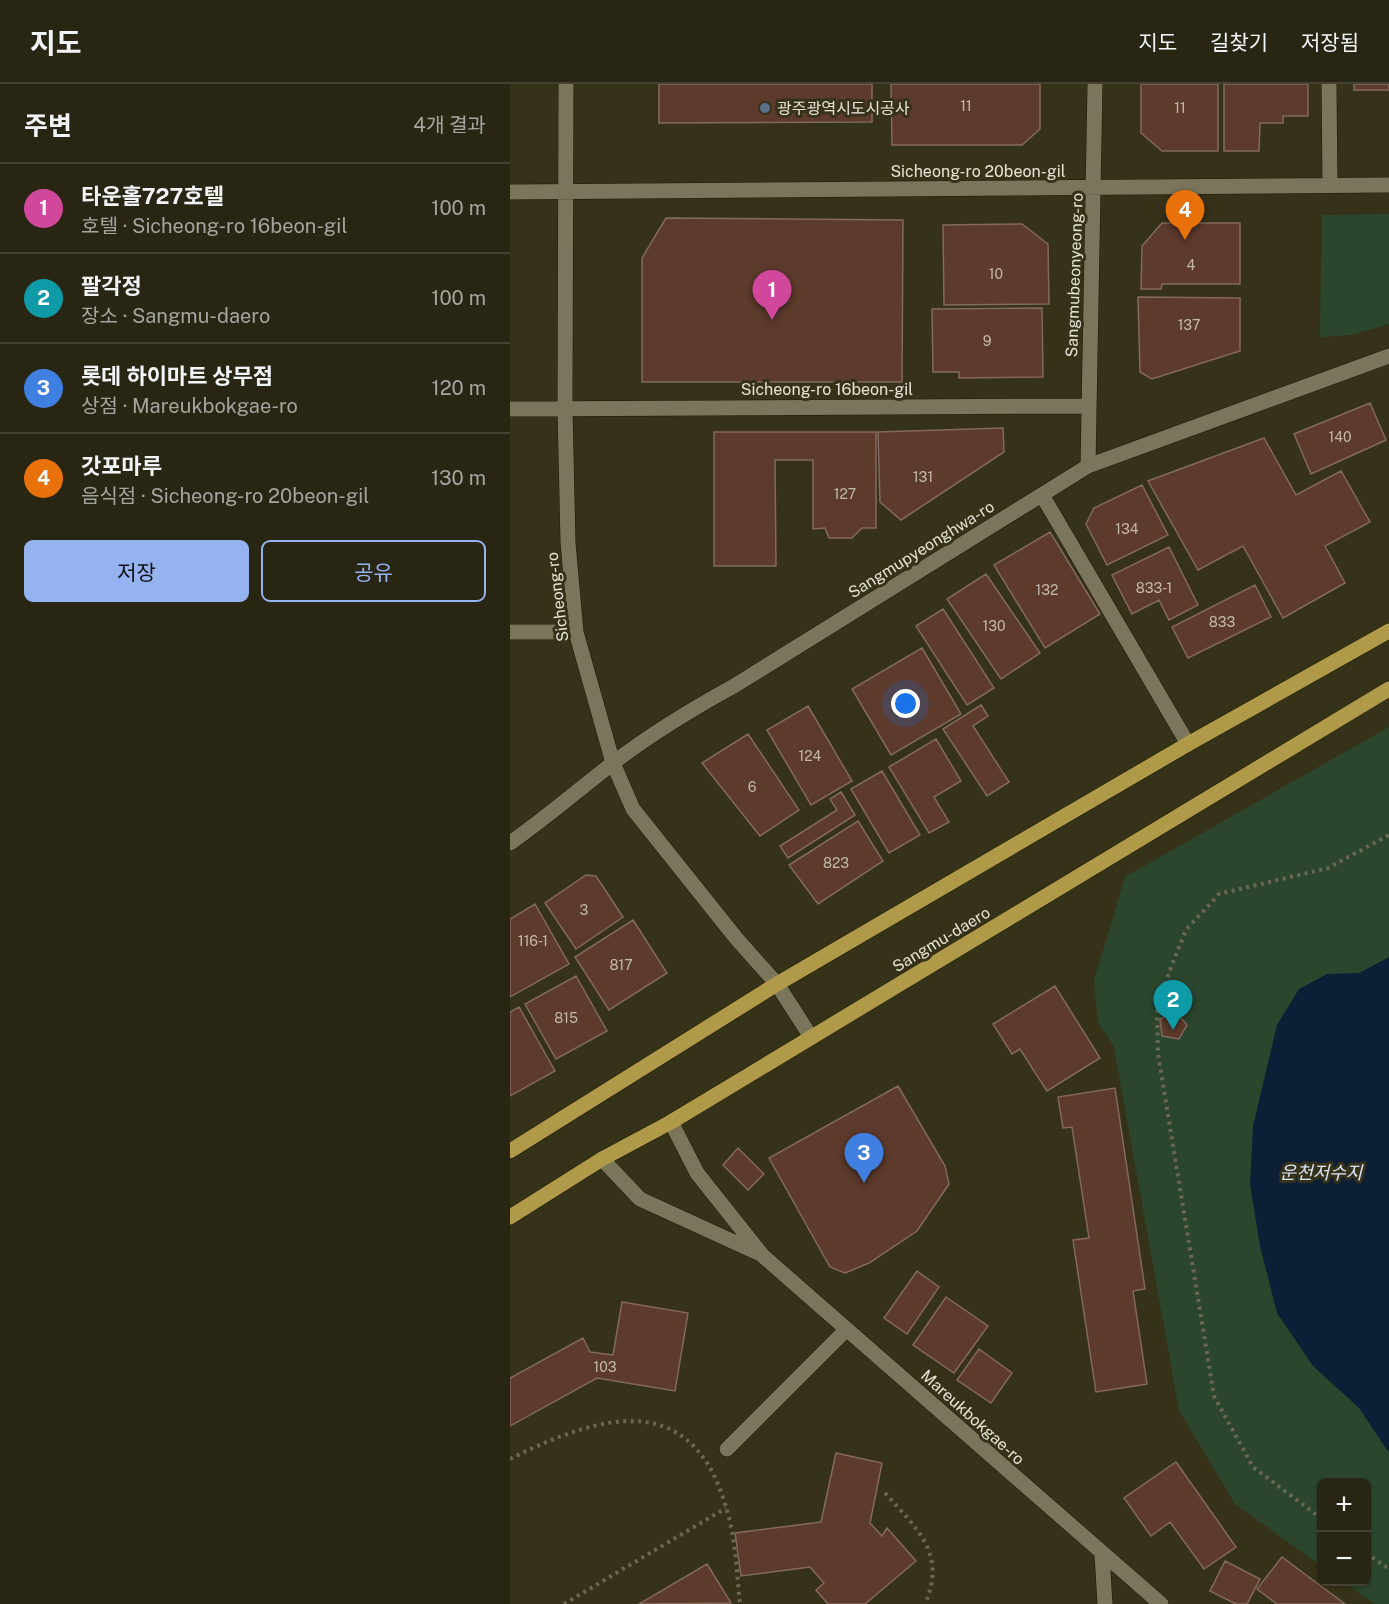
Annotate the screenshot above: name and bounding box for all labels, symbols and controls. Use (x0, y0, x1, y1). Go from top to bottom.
text: 지도 (30, 26, 82, 59)
text: 지도 (1138, 30, 1177, 55)
text: 길찾기 (1210, 30, 1268, 55)
text: 저장됨 (1301, 30, 1359, 55)
house number: 11 (960, 98, 972, 114)
place label: 광주광역시도시공사 (777, 99, 910, 118)
house number: 11 (1174, 100, 1186, 116)
marker: 광주광역시도시공사 (758, 101, 772, 115)
text: 주변 (24, 110, 72, 141)
text: 4개 결과 (413, 113, 486, 137)
street label: Sicheong-ro 20beon-gil (890, 162, 1066, 181)
text: 타운홀727호텔 (81, 183, 224, 209)
pin: 4 (1166, 190, 1204, 240)
street label: Sangmubeonyeong-ro (1062, 192, 1087, 358)
text: 1 (39, 196, 48, 220)
text: 100 m (431, 196, 486, 220)
text: 호텔 · Sicheong-ro 16beon-gil (81, 214, 347, 238)
house number: 4 (1187, 257, 1196, 273)
house number: 10 (989, 266, 1003, 282)
pin: 1 (752, 270, 792, 320)
text: 팔각정 (81, 273, 142, 299)
text: 2 (37, 286, 50, 310)
text: 100 m (431, 286, 486, 310)
text: 장소 · Sangmu-daero (81, 304, 270, 328)
house number: 137 (1178, 317, 1200, 333)
house number: 9 (983, 333, 992, 349)
text: 롯데 하이마트 상무점 (81, 363, 273, 389)
text: 3 (37, 376, 50, 400)
text: 120 m (432, 376, 486, 400)
street label: Sicheong-ro 16beon-gil (741, 380, 913, 399)
text: 상점 · Mareukbokgae-ro (81, 394, 298, 418)
house number: 140 (1328, 429, 1352, 445)
text: 갓포마루 (81, 453, 162, 479)
text: 4 (37, 466, 50, 490)
text: 130 m (431, 466, 486, 490)
house number: 131 (913, 469, 933, 485)
text: 음식점 · Sicheong-ro 20beon-gil (81, 484, 369, 508)
house number: 127 (834, 486, 856, 502)
street label: Sangmupyeonghwa-ro (845, 497, 998, 602)
house number: 134 (1115, 521, 1139, 537)
button: 저장 (24, 540, 249, 602)
button: 공유 (261, 540, 486, 602)
street label: Sicheong-ro (543, 551, 572, 643)
house number: 833-1 (1136, 580, 1172, 596)
house number: 132 (1036, 582, 1058, 598)
house number: 833 (1209, 614, 1235, 630)
house number: 130 (983, 618, 1006, 634)
your location (891, 689, 920, 718)
house number: 124 (799, 748, 822, 764)
house number: 6 (748, 779, 757, 795)
house number: 823 (823, 855, 849, 871)
house number: 3 (580, 902, 589, 918)
street label: Sangmu-daero (889, 903, 994, 976)
house number: 116-1 (518, 933, 548, 949)
house number: 817 (609, 957, 633, 973)
pin: 2 (1154, 980, 1192, 1030)
house number: 815 (554, 1010, 578, 1026)
pin: 3 (844, 1134, 884, 1183)
water label: 운천저수지 (1280, 1162, 1364, 1183)
house number: 103 (594, 1359, 617, 1375)
street label: Mareukbokgae-ro (917, 1366, 1028, 1469)
map controls (1317, 1478, 1371, 1586)
button: + (1317, 1478, 1371, 1532)
button: − (1317, 1532, 1371, 1586)

